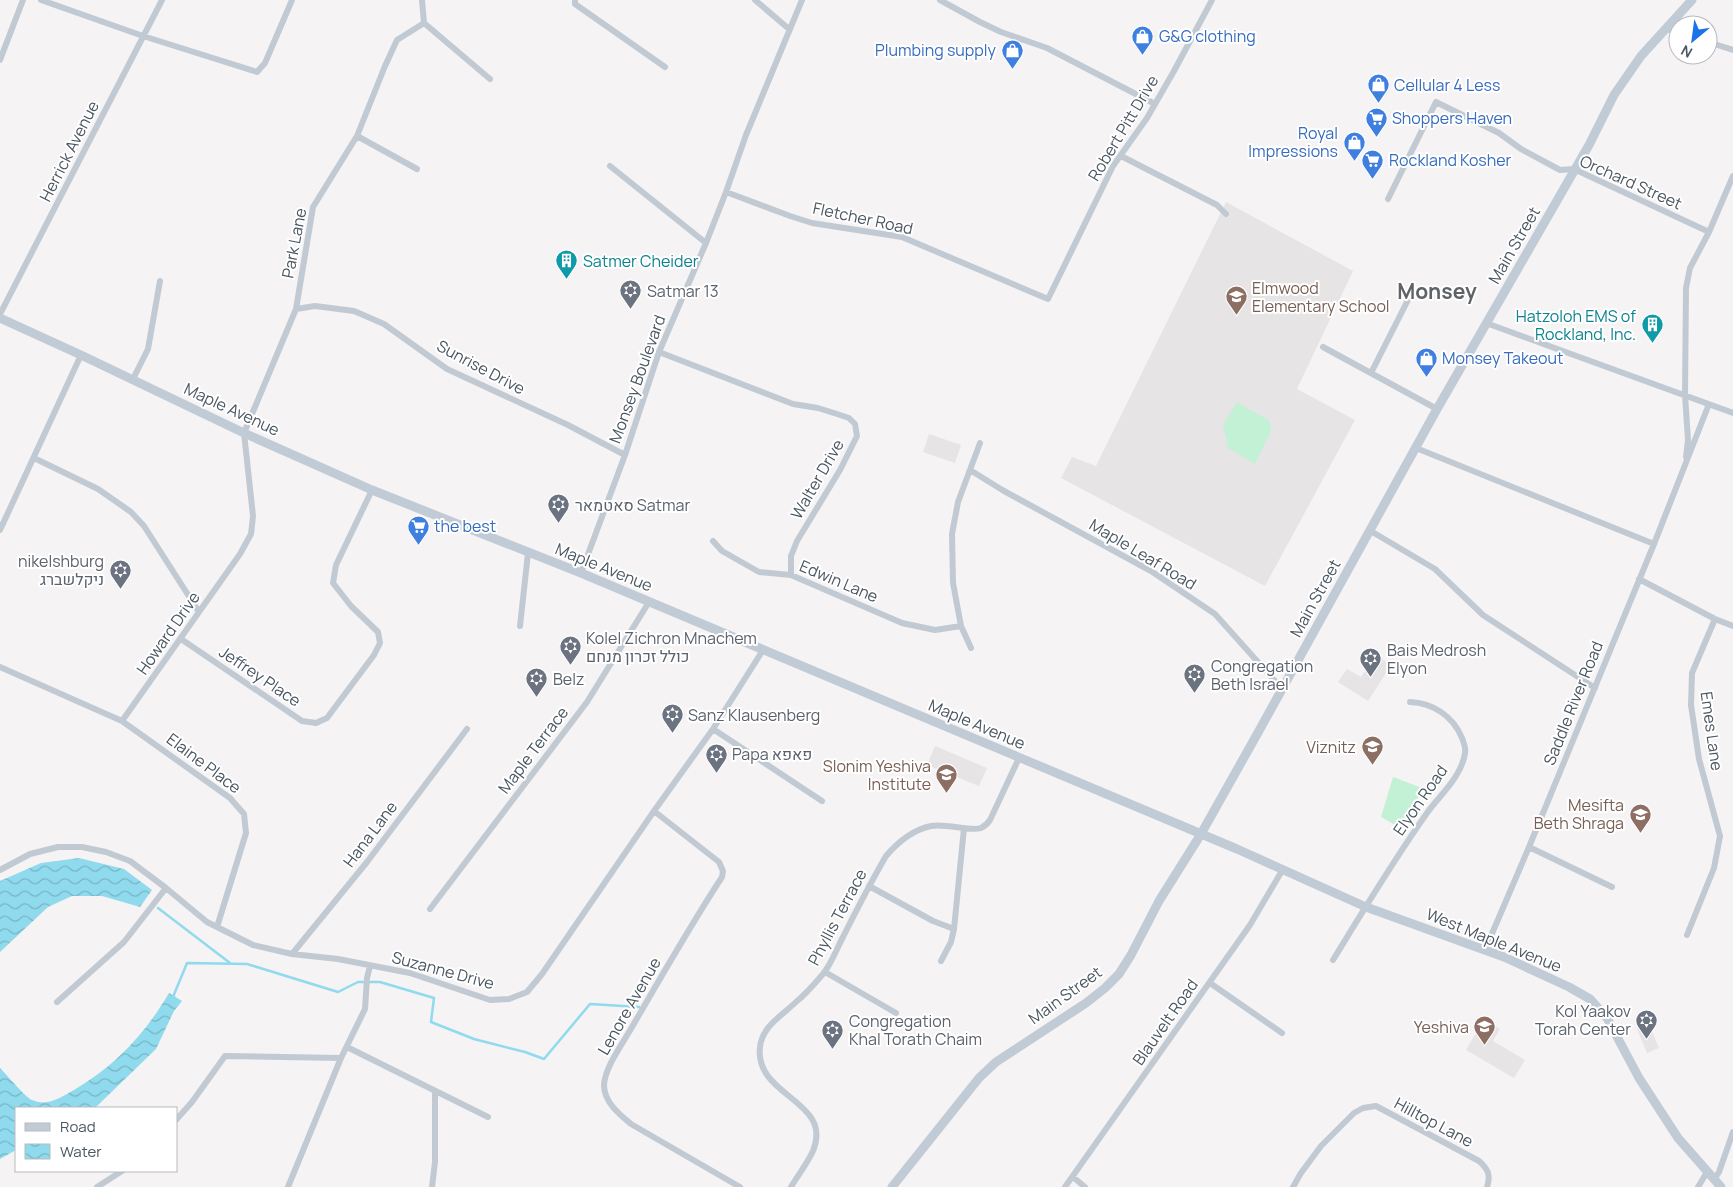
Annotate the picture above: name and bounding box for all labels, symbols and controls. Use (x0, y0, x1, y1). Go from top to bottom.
north arrow (1668, 15, 1718, 65)
shop icon: G&G clothing (1131, 24, 1155, 55)
place label: G&G clothing (1159, 25, 1256, 47)
shop icon: Plumbing supply (1000, 38, 1024, 69)
place label: Plumbing supply (875, 39, 997, 61)
text: N (1677, 41, 1695, 63)
street label: Robert Pitt Drive (1083, 71, 1163, 185)
shop icon: Cellular 4 Less (1366, 73, 1390, 104)
place label: Cellular 4 Less (1394, 74, 1500, 96)
street label: Herrick Avenue (34, 97, 104, 205)
supermarket icon: Shoppers Haven (1364, 106, 1388, 137)
place label: Shoppers Haven (1392, 107, 1512, 129)
place label: Royal Impressions (1248, 122, 1338, 162)
shop icon: Royal Impressions (1342, 130, 1366, 161)
supermarket icon: Rockland Kosher (1361, 148, 1385, 179)
place label: Rockland Kosher (1389, 149, 1512, 171)
street label: Orchard Street (1576, 150, 1686, 214)
street label: Fletcher Road (811, 197, 915, 239)
street label: Main Street (1483, 202, 1545, 288)
street label: Park Lane (276, 206, 312, 280)
building icon: Satmer Cheider (555, 249, 579, 280)
place label: Satmer Cheider (583, 250, 699, 272)
place label: Elmwood Elementary School (1252, 277, 1390, 317)
district label: Monsey (1397, 277, 1477, 305)
synagogue icon: Satmar 13 (619, 279, 643, 310)
place label: Satmar 13 (647, 280, 719, 302)
school or university icon: Elmwood Elementary School (1224, 285, 1248, 316)
place label: Hatzoloh EMS of Rockland, Inc. (1516, 305, 1636, 345)
street label: Monsey Boulevard (604, 312, 670, 446)
building icon: Hatzoloh EMS of Rockland, Inc. (1640, 313, 1664, 344)
street label: Sunrise Drive (433, 335, 529, 399)
shop icon: Monsey Takeout (1414, 346, 1438, 377)
place label: Monsey Takeout (1442, 347, 1563, 369)
street label: Maple Avenue (181, 377, 283, 441)
street label: Walter Drive (785, 435, 849, 523)
synagogue icon: סאטמאר Satmar (547, 493, 571, 524)
place label: סאטמאר Satmar (575, 494, 690, 516)
street label: Maple Leaf Road (1085, 513, 1201, 595)
supermarket icon: the best (406, 514, 430, 545)
place label: the best (434, 515, 496, 537)
street label: Maple Avenue (552, 538, 656, 596)
place label: nikelshburg ניקלשברג (18, 550, 104, 590)
street label: Edwin Lane (796, 555, 882, 607)
street label: Main Street (1285, 555, 1345, 641)
synagogue icon: nikelshburg ניקלשברג (108, 558, 132, 589)
street label: Howard Drive (131, 587, 205, 679)
place label: Kolel Zichron Mnachem כולל זכרון מנחם (586, 627, 757, 667)
synagogue icon: Kolel Zichron Mnachem כולל זכרון מנחם (558, 635, 582, 666)
street label: Saddle River Road (1538, 638, 1608, 768)
place label: Bais Medrosh Elyon (1387, 639, 1486, 679)
street label: Jeffrey Place (215, 641, 305, 711)
synagogue icon: Bais Medrosh Elyon (1359, 647, 1383, 678)
place label: Congregation Beth Israel (1211, 655, 1313, 695)
synagogue icon: Congregation Beth Israel (1183, 663, 1207, 694)
synagogue icon: Belz (525, 667, 549, 698)
place label: Belz (553, 668, 584, 690)
street label: Emes Lane (1696, 690, 1728, 772)
street label: Maple Avenue (925, 694, 1029, 754)
street label: Maple Terrace (493, 702, 573, 798)
synagogue icon: Sanz Klausenberg (660, 703, 684, 734)
place label: Sanz Klausenberg (688, 704, 820, 726)
street label: Elaine Place (162, 728, 246, 798)
school or university icon: Viznitz (1360, 735, 1384, 766)
place label: Viznitz (1306, 736, 1356, 758)
synagogue icon: Papa פאפא (704, 742, 728, 773)
place label: Papa פאפא (732, 743, 812, 765)
place label: Slonim Yeshiva Institute (823, 755, 931, 795)
street label: Elyon Road (1388, 760, 1452, 840)
school or university icon: Slonim Yeshiva Institute (935, 763, 959, 794)
place label: Mesifta Beth Shraga (1534, 794, 1624, 834)
street label: Hana Lane (338, 797, 402, 871)
school or university icon: Mesifta Beth Shraga (1628, 802, 1652, 833)
street label: Phyllis Terrace (802, 865, 872, 969)
street label: West Maple Avenue (1423, 903, 1565, 977)
street label: Suzanne Drive (389, 946, 497, 994)
street label: Lenore Avenue (592, 953, 666, 1059)
street label: Main Street (1024, 961, 1106, 1029)
street label: Blauvelt Road (1127, 975, 1203, 1069)
place label: Kol Yaakov Torah Center (1535, 1000, 1631, 1040)
synagogue icon: Kol Yaakov Torah Center (1635, 1008, 1659, 1039)
place label: Congregation Khal Torath Chaim (849, 1010, 982, 1050)
school or university icon: Yeshiva (1473, 1015, 1497, 1046)
place label: Yeshiva (1414, 1016, 1469, 1038)
synagogue icon: Congregation Khal Torath Chaim (821, 1018, 845, 1049)
street label: Hilltop Lane (1391, 1092, 1477, 1152)
legend (15, 1107, 178, 1172)
text: Road (60, 1116, 96, 1137)
text: Water (60, 1141, 102, 1162)

